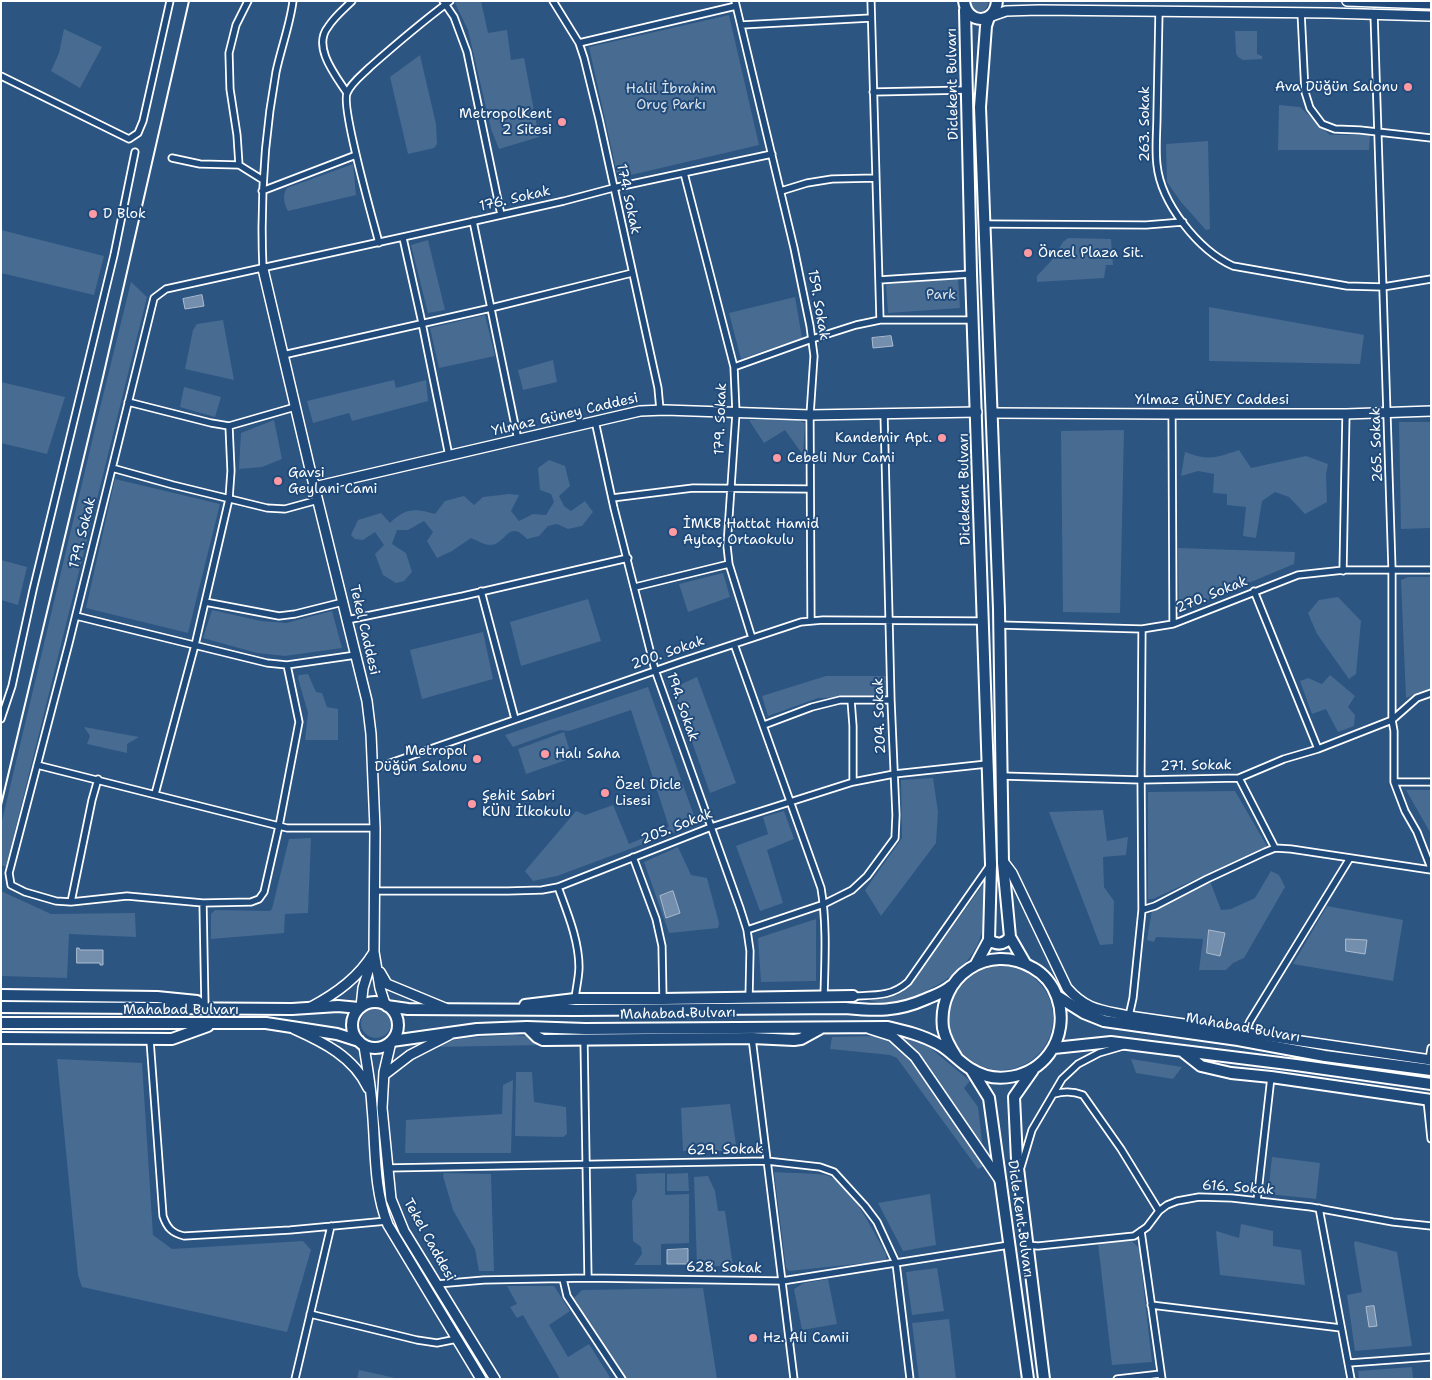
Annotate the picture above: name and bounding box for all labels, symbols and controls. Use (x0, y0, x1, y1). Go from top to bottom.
street label: Diclekent Bulvarı (944, 28, 962, 140)
place label: Ava Düğün Salonu (1275, 79, 1398, 95)
park label: Halil İbrahim Oruç Parkı (626, 81, 716, 114)
marker: Ava Düğün Salonu (1402, 81, 1414, 93)
street label: 263. Sokak (1137, 86, 1153, 162)
place label: MetropolKent 2 Sitesi (459, 106, 552, 138)
marker: MetropolKent 2 Sitesi (556, 116, 568, 128)
street label: 174. Sokak (612, 162, 644, 236)
street label: 176. Sokak (478, 183, 552, 215)
place label: D Blok (103, 206, 146, 222)
marker: D Blok (87, 208, 99, 220)
place label: Öncel Plaza Sit. (1038, 245, 1144, 261)
marker: Öncel Plaza Sit. (1022, 247, 1034, 259)
street label: 159. Sokak (804, 268, 832, 342)
park label: Park (926, 287, 956, 303)
street label: 179. Sokak (711, 383, 731, 455)
street label: Yılmaz Güney Caddesi (490, 390, 640, 440)
street label: Yılmaz GÜNEY Caddesi (1135, 392, 1289, 408)
street label: 265. Sokak (1367, 407, 1387, 483)
place label: Kandemir Apt. (835, 430, 932, 446)
marker: Kandemir Apt. (936, 432, 948, 444)
street label: Diclekent Bulvarı (956, 433, 974, 545)
place label: Cebeli Nur Cami (787, 450, 895, 466)
marker: Cebeli Nur Cami (771, 452, 783, 464)
place label: Gavsi Geylani Cami (288, 465, 377, 498)
marker: Gavsi Geylani Cami (272, 475, 284, 487)
street label: 179. Sokak (66, 496, 100, 570)
place label: İMKB Hattat Hamid Aytaç Ortaokulu (683, 516, 819, 548)
marker: İMKB Hattat Hamid Aytaç Ortaokulu (667, 526, 679, 538)
street label: 270. Sokak (1174, 573, 1250, 617)
street label: Tekel Caddesi (345, 583, 383, 677)
street label: 200. Sokak (629, 633, 707, 673)
street label: 194. Sokak (662, 670, 702, 744)
street label: 204. Sokak (870, 678, 890, 754)
place label: Metropol Düğün Salonu (375, 743, 467, 776)
place label: Halı Saha (555, 746, 620, 762)
marker: Halı Saha (539, 748, 551, 760)
marker: Metropol Düğün Salonu (471, 753, 483, 765)
street label: 271. Sokak (1160, 757, 1232, 775)
place label: Özel Dicle Lisesi (615, 777, 681, 810)
marker: Özel Dicle Lisesi (599, 787, 611, 799)
place label: Şehit Sabri KÜN İlkokulu (482, 788, 571, 820)
marker: Şehit Sabri KÜN İlkokulu (466, 798, 478, 810)
street label: 205. Sokak (639, 806, 715, 848)
street label: Mahabad Bulvarı (123, 1002, 239, 1018)
street label: Mahabad Bulvarı (620, 1005, 736, 1023)
street label: Mahabad Bulvarı (1184, 1010, 1302, 1046)
street label: 629. Sokak (687, 1141, 763, 1159)
street label: Dicle Kent Bulvarı (1003, 1159, 1037, 1279)
street label: 616. Sokak (1201, 1177, 1275, 1199)
street label: Tekel Caddesi (399, 1196, 459, 1284)
street label: 628. Sokak (686, 1259, 762, 1277)
place label: Hz. Ali Camii (763, 1330, 849, 1346)
marker: Hz. Ali Camii (747, 1332, 759, 1344)

